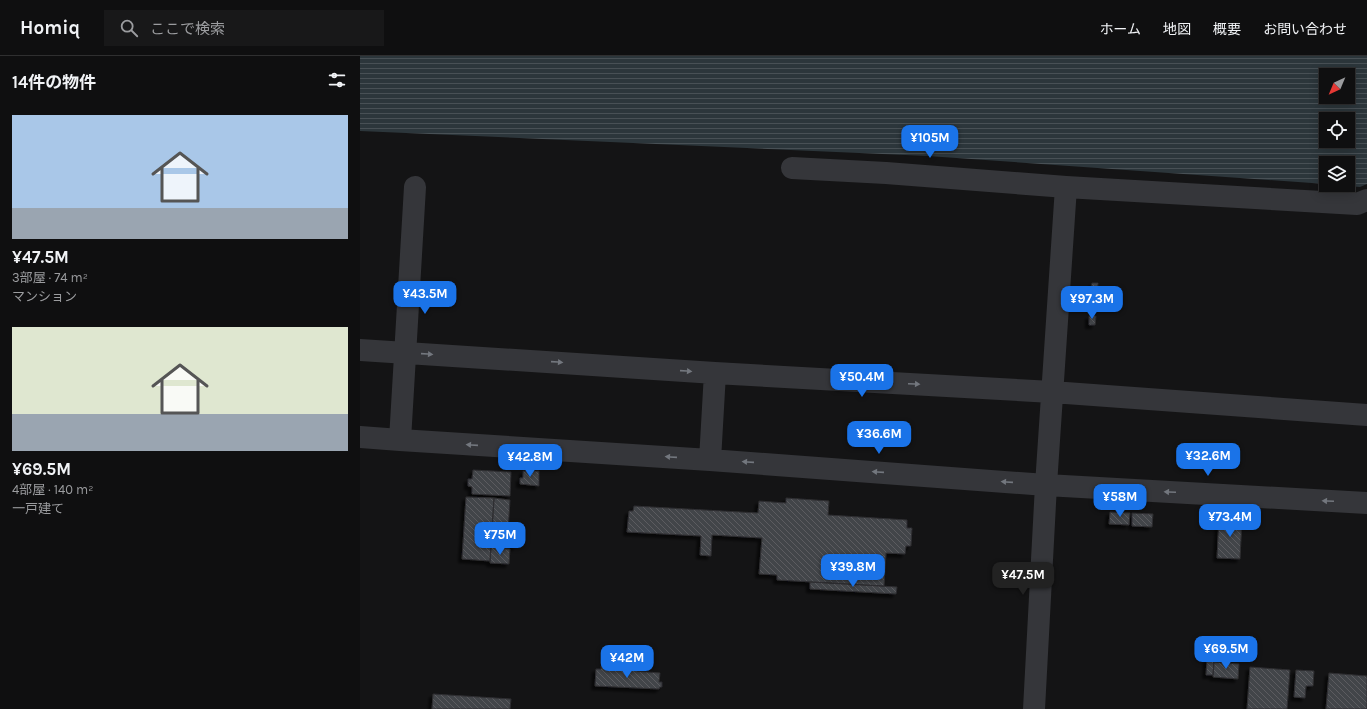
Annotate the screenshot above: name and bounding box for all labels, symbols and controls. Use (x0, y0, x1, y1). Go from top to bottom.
search box (104, 10, 384, 46)
text: Homiq (20, 17, 80, 39)
icon: search (118, 17, 140, 39)
text: ここで検索 (150, 20, 225, 38)
text: ホーム (1099, 21, 1141, 38)
text: 地図 (1163, 21, 1191, 38)
text: 概要 (1213, 21, 1241, 38)
text: お問い合わせ (1263, 21, 1347, 38)
north arrow (1319, 68, 1355, 104)
map controls (1319, 68, 1355, 192)
icon: filters (326, 69, 348, 91)
text: 14件の物件 (12, 72, 96, 92)
button: locate (1319, 112, 1355, 148)
pin: ¥105M (902, 125, 958, 159)
text: ¥105M (910, 130, 950, 145)
icon: home (144, 141, 216, 213)
button: layers (1319, 156, 1355, 192)
text: ¥47.5M (12, 247, 69, 267)
text: 3部屋 · 74 m² (12, 270, 88, 285)
pin: ¥43.5M (392, 281, 458, 315)
text: ¥43.5M (402, 286, 448, 301)
pin: ¥97.3M (1059, 286, 1125, 320)
text: マンション (12, 289, 77, 304)
text: ¥97.3M (1070, 291, 1114, 306)
one-way arrow (421, 350, 433, 357)
icon: home (144, 353, 216, 425)
one-way arrow (551, 359, 563, 366)
pin: ¥50.4M (829, 364, 895, 398)
one-way arrow (680, 368, 693, 374)
text: ¥50.4M (839, 369, 885, 384)
one-way arrow (908, 381, 921, 387)
pin: ¥36.6M (846, 421, 912, 455)
text: ¥36.6M (856, 426, 902, 441)
one-way arrow (466, 441, 478, 448)
pin: ¥32.6M (1175, 443, 1241, 477)
pin: ¥42.8M (497, 444, 563, 478)
text: ¥32.6M (1185, 448, 1231, 463)
text: ¥42.8M (507, 449, 553, 464)
one-way arrow (665, 454, 677, 461)
text: ¥69.5M (12, 459, 71, 479)
one-way arrow (742, 459, 754, 466)
one-way arrow (872, 469, 884, 476)
one-way arrow (1001, 478, 1013, 485)
text: 4部屋 · 140 m² (12, 482, 94, 497)
pin: ¥58M (1096, 484, 1144, 518)
text: ¥58M (1103, 489, 1137, 504)
one-way arrow (1163, 489, 1176, 495)
one-way arrow (1321, 498, 1334, 504)
text: 一戸建て (12, 501, 64, 516)
pin: ¥73.4M (1197, 504, 1263, 538)
text: ¥73.4M (1208, 509, 1252, 524)
pin: ¥75M (476, 522, 524, 556)
text: ¥75M (483, 527, 517, 542)
pin: ¥39.8M (820, 554, 886, 588)
text: ¥39.8M (830, 559, 876, 574)
pin: ¥47.5M (990, 562, 1056, 596)
text: ¥47.5M (1001, 567, 1045, 582)
pin: ¥69.5M (1193, 636, 1259, 670)
text: ¥69.5M (1203, 641, 1249, 656)
pin: ¥42M (603, 645, 651, 679)
text: ¥42M (610, 650, 644, 665)

